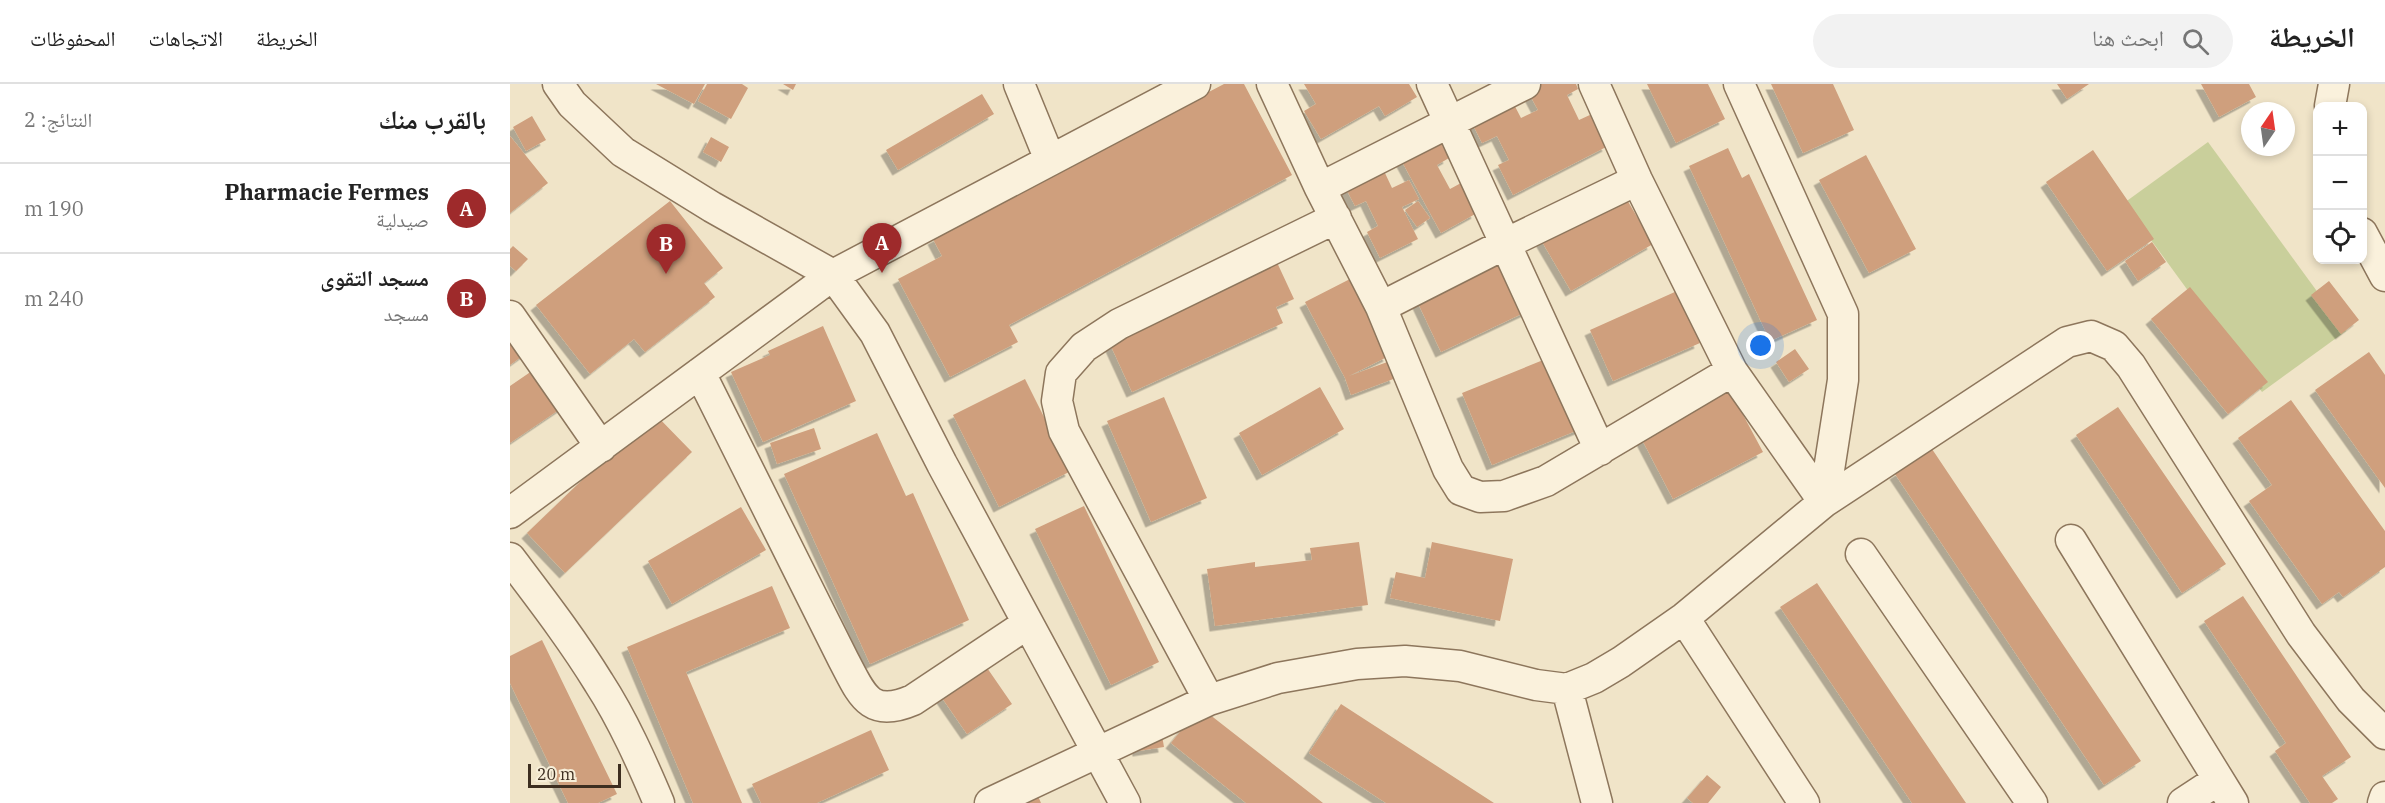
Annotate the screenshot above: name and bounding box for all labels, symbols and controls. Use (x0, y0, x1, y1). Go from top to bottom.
search box (1813, 14, 2233, 68)
text: الخريطة (2269, 18, 2355, 55)
text: ابحث هنا (2092, 23, 2164, 52)
text: المحفوظات (30, 24, 115, 52)
text: الاتجاهات (148, 24, 223, 52)
text: الخريطة (256, 24, 318, 52)
icon: search (2179, 25, 2212, 58)
text: بالقرب منك (378, 102, 486, 136)
north arrow (2241, 102, 2295, 156)
map controls (2313, 102, 2367, 264)
button: + (2313, 102, 2367, 156)
text: النتائج: 2 (24, 106, 92, 133)
button: − (2313, 156, 2367, 210)
text: Pharmacie Fermes (224, 177, 429, 206)
text: 190 m (24, 195, 84, 222)
text: A (460, 195, 474, 222)
text: صيدلية (376, 206, 429, 233)
button: locate (2313, 210, 2367, 264)
pin: B (646, 224, 686, 274)
pin: A (862, 224, 902, 273)
text: مسجد التقوى (320, 263, 429, 292)
text: 240 m (24, 285, 84, 312)
text: B (459, 285, 474, 312)
text: مسجد (384, 300, 429, 327)
your location (1746, 331, 1775, 360)
scale bar (528, 761, 621, 788)
text: 20 m (537, 764, 575, 784)

